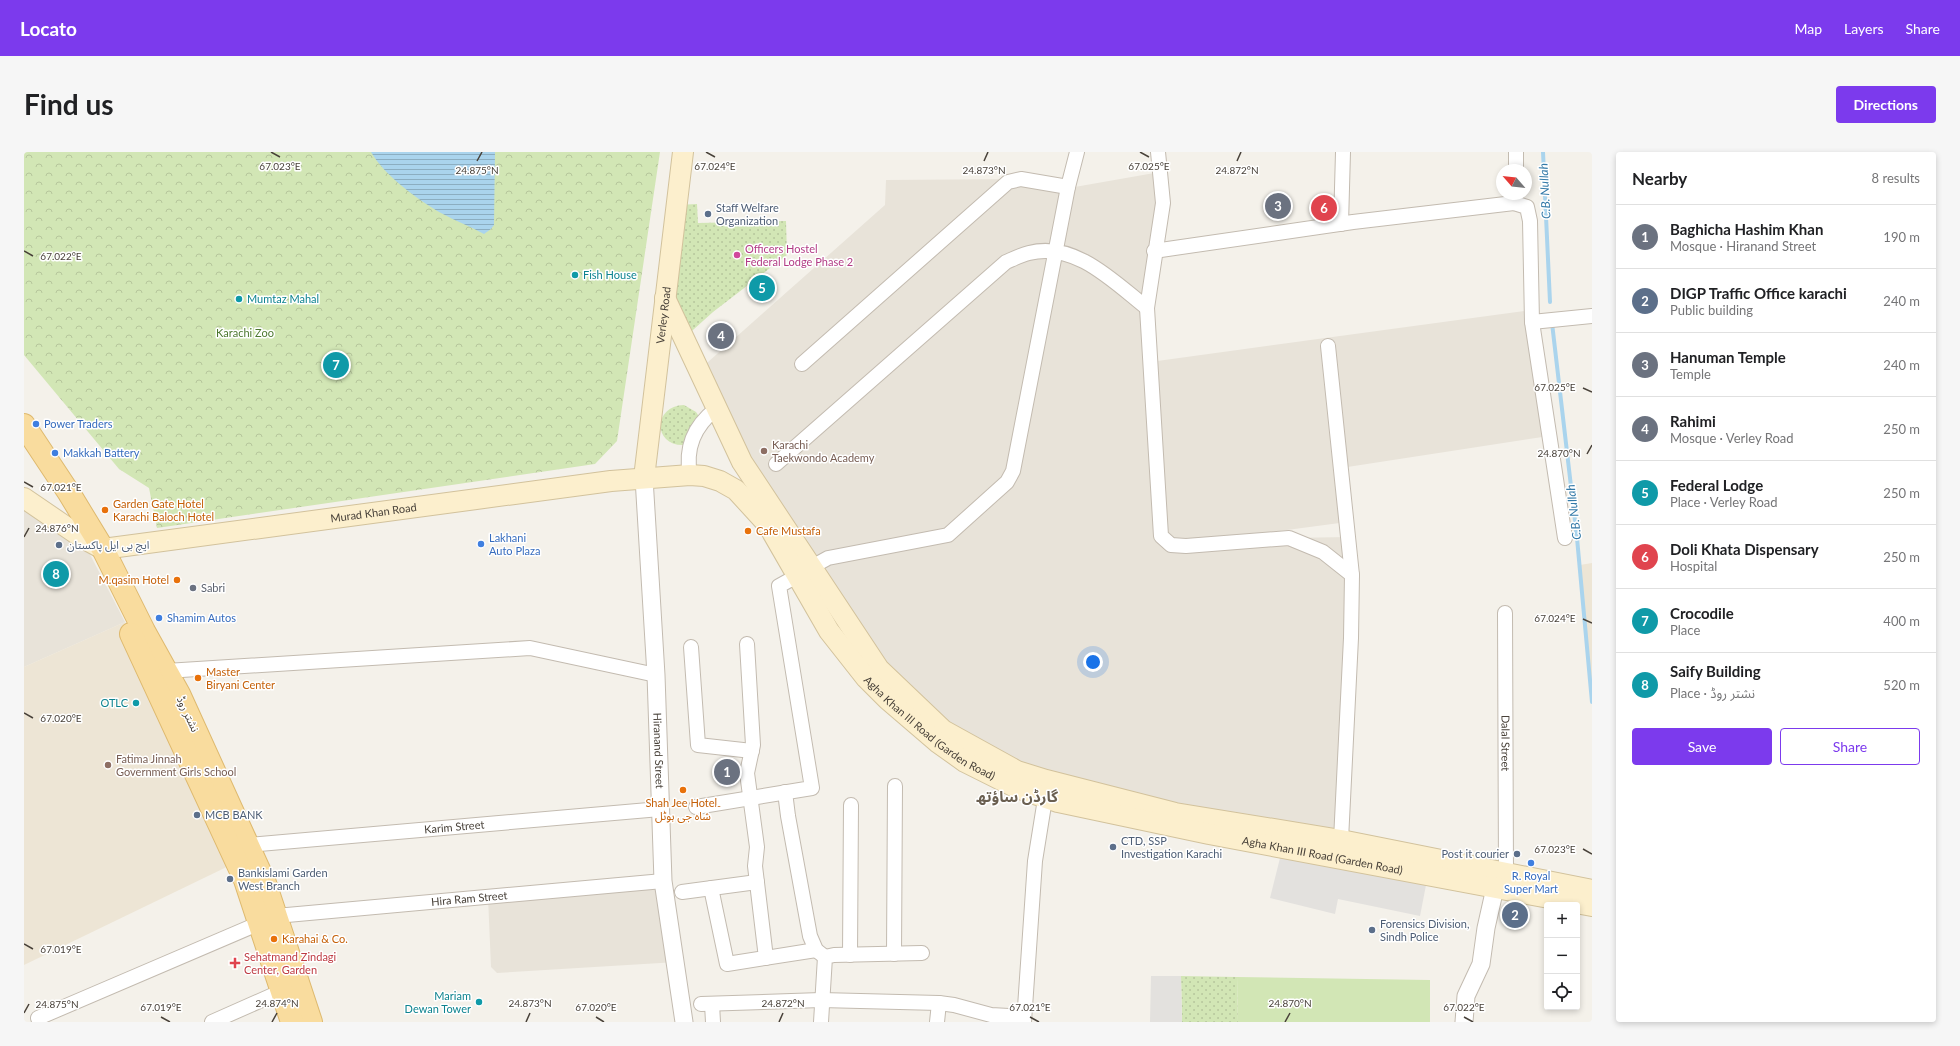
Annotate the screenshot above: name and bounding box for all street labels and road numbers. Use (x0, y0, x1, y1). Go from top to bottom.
street label: Verley Road (653, 286, 673, 344)
street label: Murad Khan Road (329, 500, 417, 525)
street label: Agha Khan III Road (Garden Road) (862, 673, 998, 782)
street label: نشتر روڈ (174, 694, 202, 734)
street label: Hiranand Street (651, 712, 667, 789)
street label: Dalal Street (1499, 715, 1513, 771)
street label: Karim Street (424, 817, 485, 836)
street label: Agha Khan III Road (Garden Road) (1241, 833, 1404, 876)
street label: Hira Ram Street (431, 888, 508, 908)

